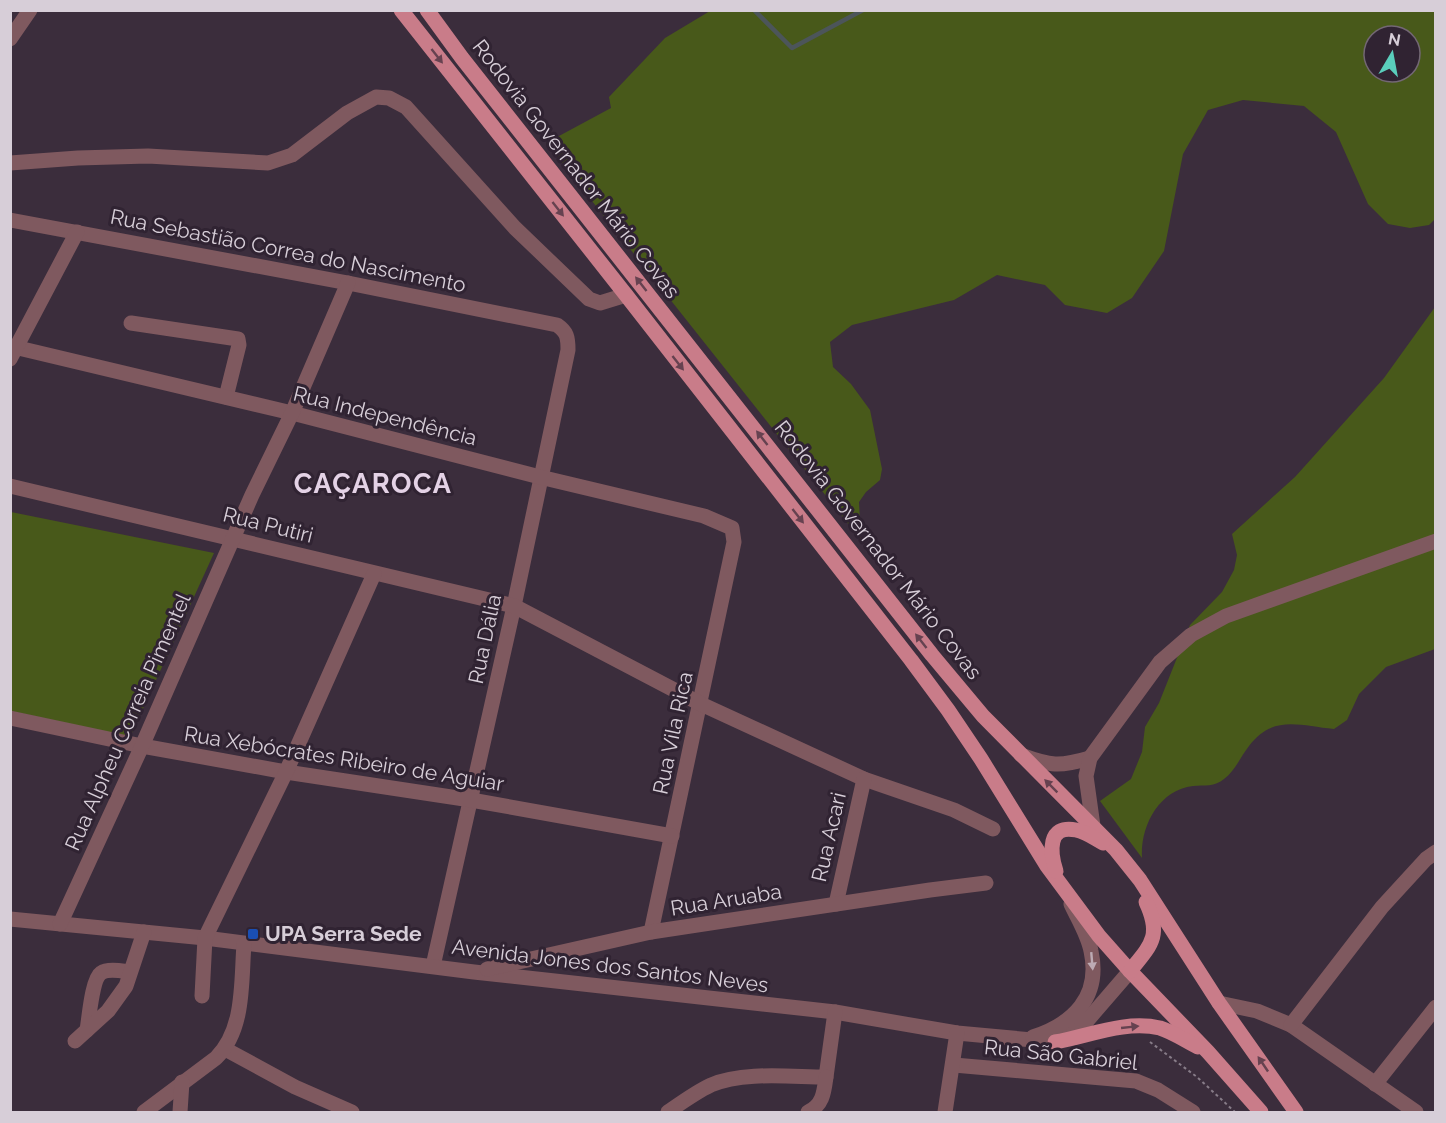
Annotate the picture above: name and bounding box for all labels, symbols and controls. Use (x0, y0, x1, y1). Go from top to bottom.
north arrow (1362, 24, 1422, 84)
text: N (1387, 29, 1402, 50)
street label: Rodovia Governador Mário Covas (468, 34, 685, 303)
one-way arrow (430, 49, 442, 64)
one-way arrow (551, 201, 564, 217)
street label: Rua Sebastião Correa do Nascimento (108, 204, 468, 297)
one-way arrow (636, 277, 648, 292)
one-way arrow (672, 355, 684, 370)
street label: Rua Independência (291, 381, 480, 450)
street label: Rodovia Governador Mário Covas (770, 415, 987, 684)
one-way arrow (755, 430, 768, 446)
district label: CAÇAROCA (294, 468, 452, 499)
street label: Rua Putiri (220, 501, 316, 548)
one-way arrow (792, 509, 804, 524)
street label: Rua Alpheu Correia Pimentel (59, 589, 196, 854)
street label: Rua Dália (463, 592, 506, 686)
one-way arrow (914, 633, 927, 649)
street label: Rua Vila Rica (647, 669, 698, 796)
street label: Rua Xebócrates Ribeiro de Aguiar (182, 721, 506, 796)
one-way arrow (1045, 779, 1059, 793)
street label: Rua Acari (806, 790, 851, 884)
street label: Rua Aruaba (669, 878, 783, 921)
place label: UPA Serra Sede (265, 921, 422, 946)
marker: UPA Serra Sede (246, 927, 260, 941)
street label: Avenida Jones dos Santos Neves (450, 934, 770, 997)
one-way arrow (1087, 952, 1097, 971)
one-way arrow (1121, 1022, 1140, 1031)
street label: Rua São Gabriel (983, 1034, 1139, 1075)
one-way arrow (1258, 1056, 1269, 1072)

